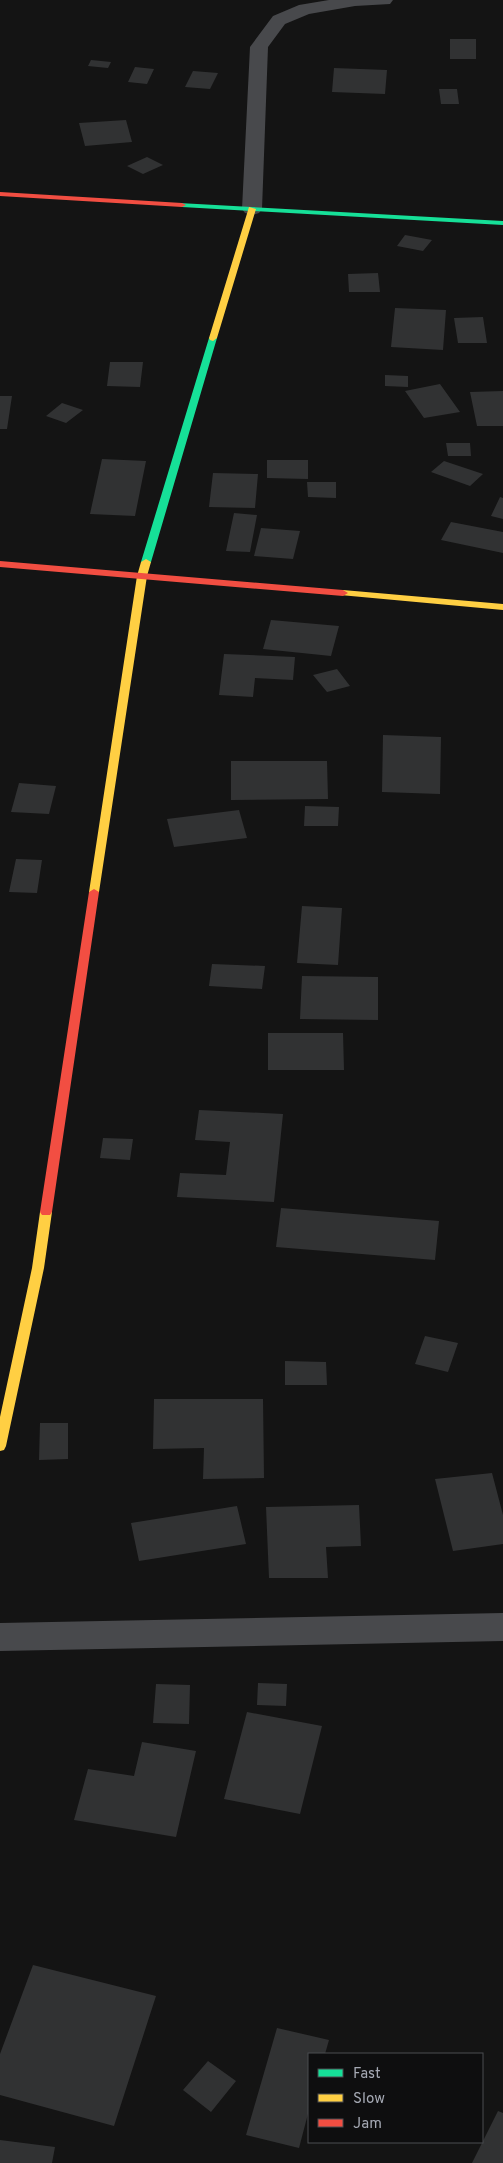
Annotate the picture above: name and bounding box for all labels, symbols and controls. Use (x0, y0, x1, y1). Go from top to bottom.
legend (308, 2053, 483, 2143)
text: Fast (353, 2065, 381, 2084)
text: Slow (353, 2090, 385, 2109)
text: Jam (353, 2115, 382, 2134)

